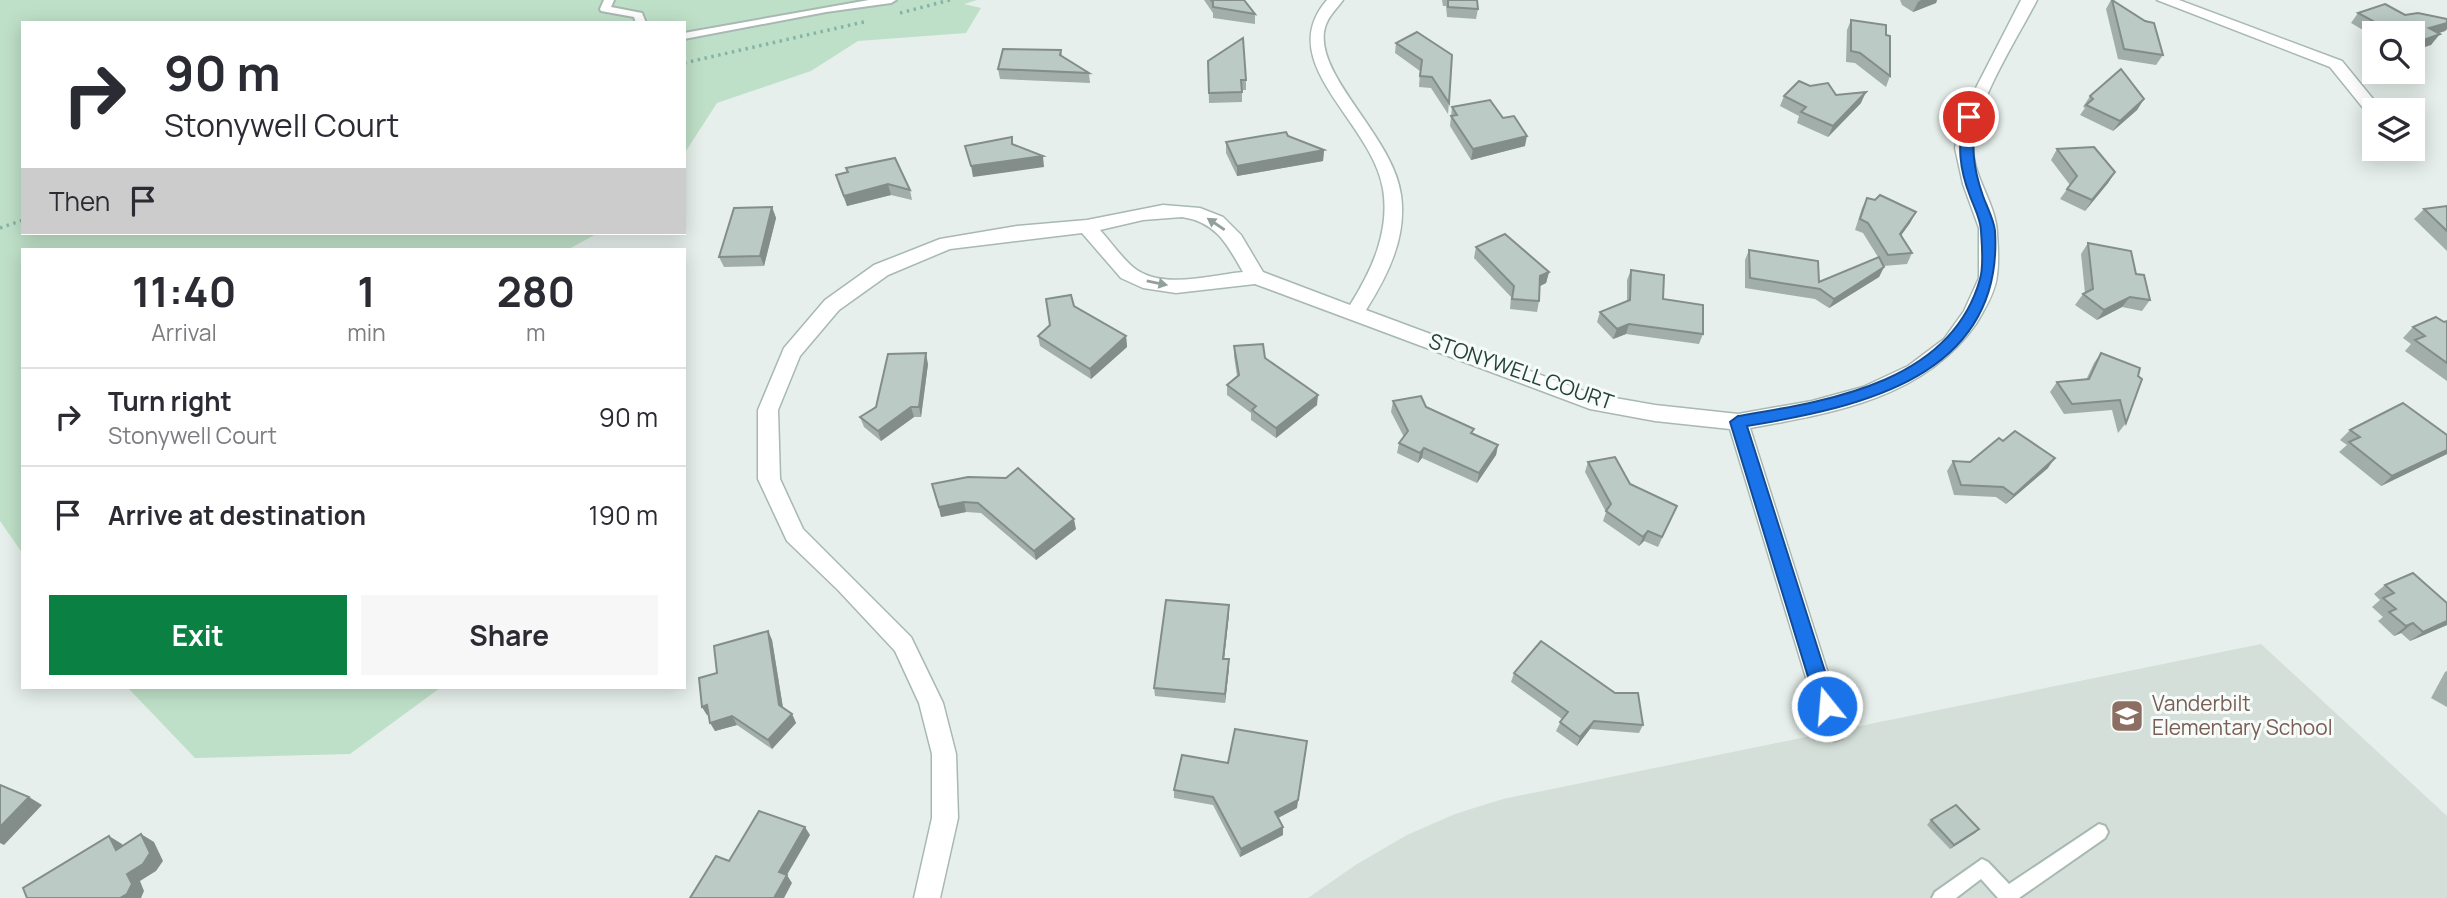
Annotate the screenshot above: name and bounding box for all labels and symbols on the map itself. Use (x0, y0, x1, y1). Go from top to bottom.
pin (1939, 87, 1999, 147)
one-way arrow (1206, 217, 1226, 230)
one-way arrow (1146, 277, 1168, 288)
street label: STONYWELL COURT (1425, 326, 1618, 416)
position arrow (1790, 669, 1864, 743)
place label: Vanderbilt Elementary School (2152, 689, 2333, 741)
school or university icon: Vanderbilt Elementary School (2108, 697, 2146, 735)

